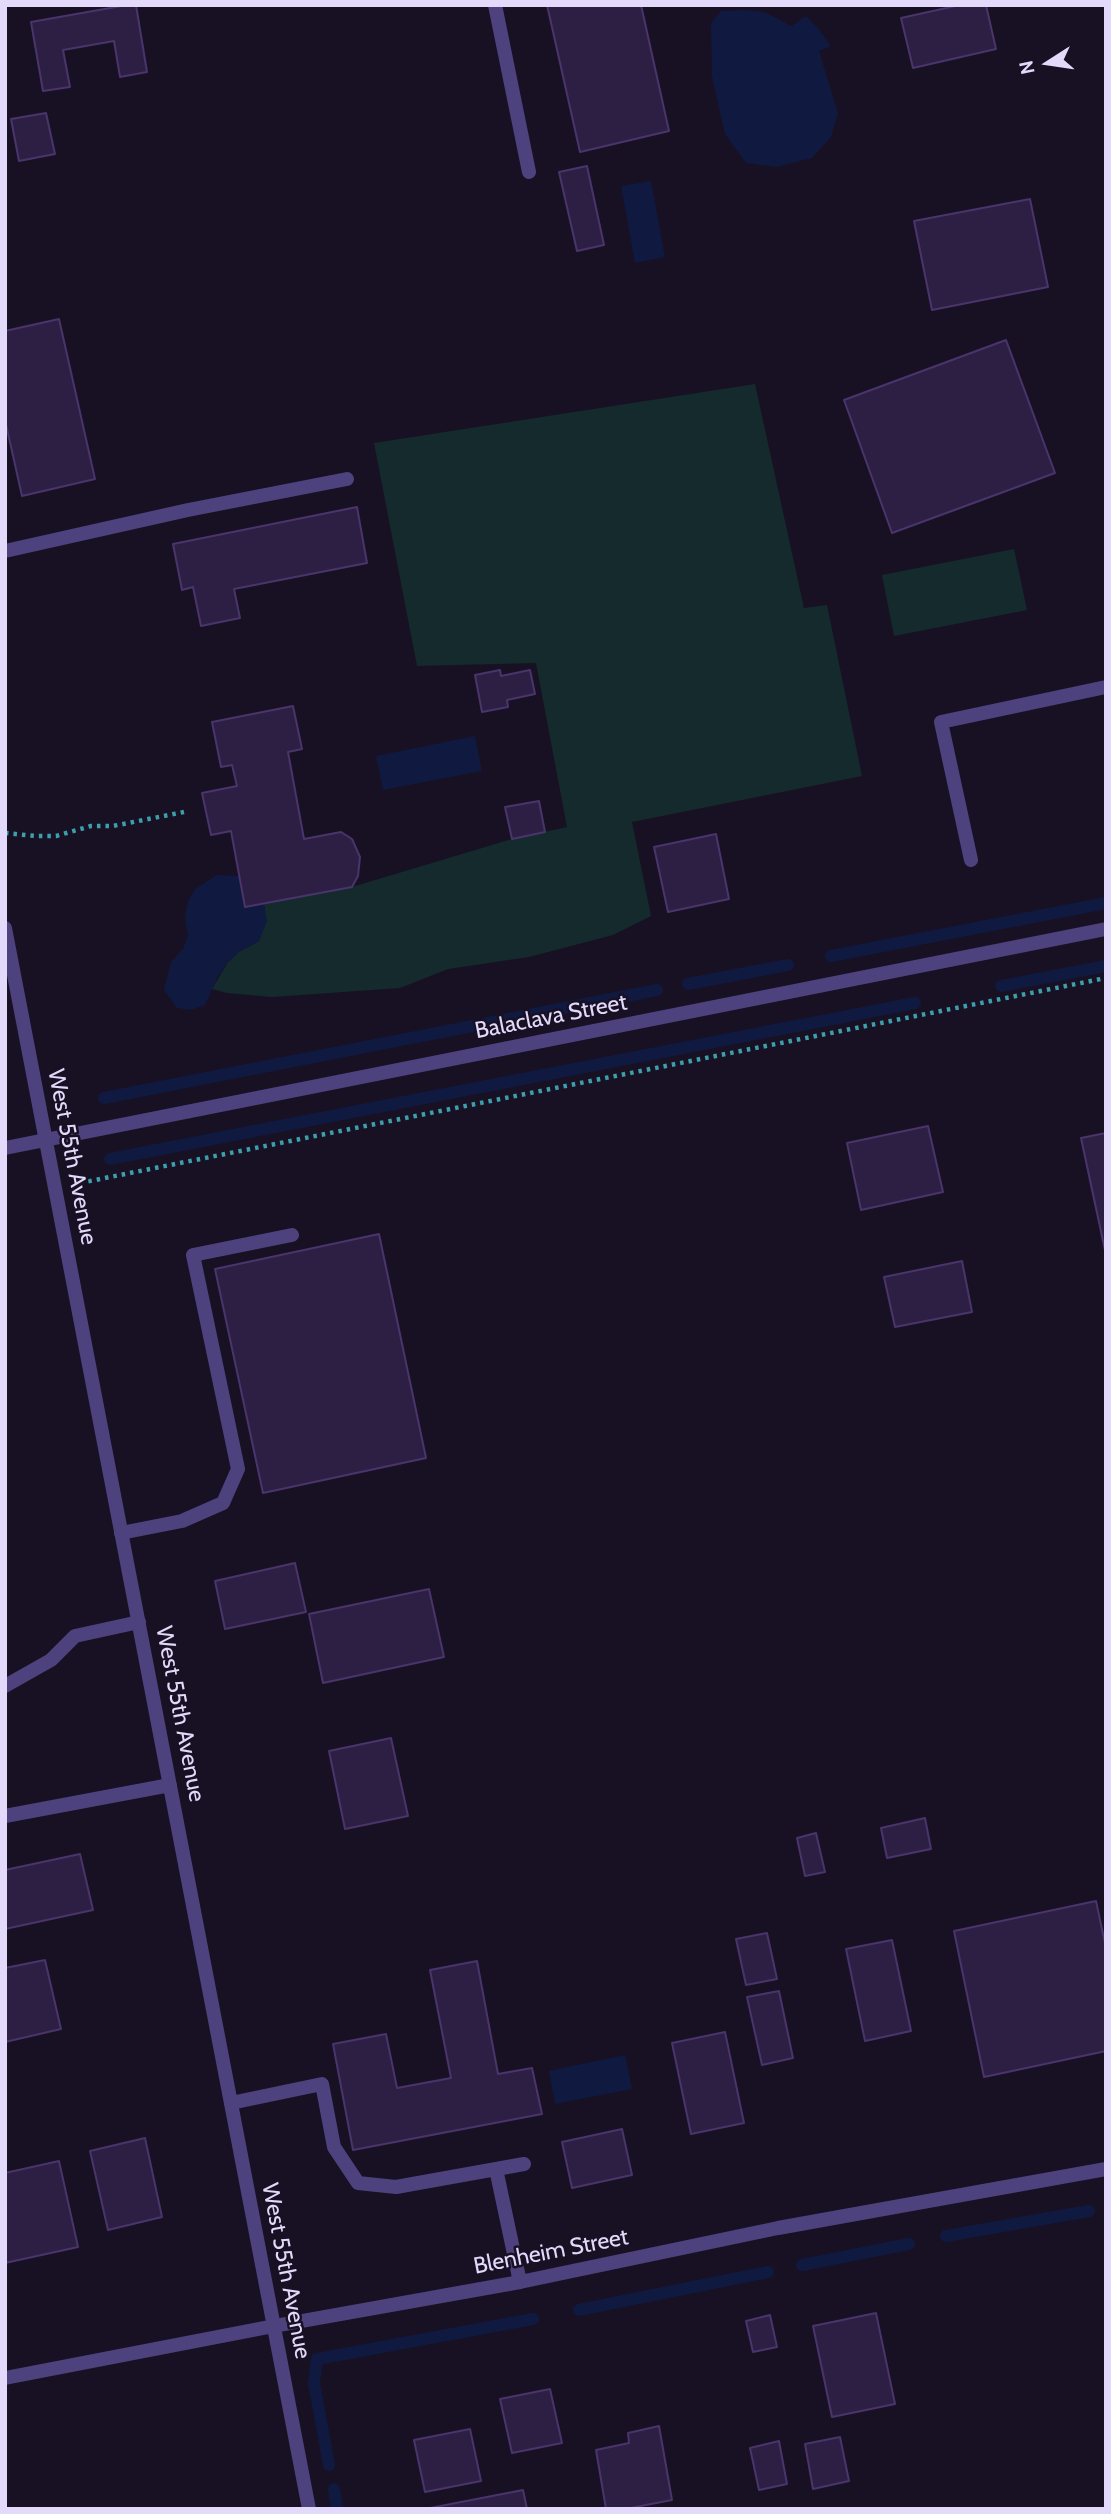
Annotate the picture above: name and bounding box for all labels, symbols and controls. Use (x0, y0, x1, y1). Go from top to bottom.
north arrow (1013, 28, 1083, 98)
text: N (1014, 59, 1040, 76)
street label: Balaclava Street (473, 989, 629, 1045)
street label: West 55th Avenue (41, 1067, 103, 1247)
street label: West 55th Avenue (149, 1624, 211, 1804)
street label: West 55th Avenue (255, 2181, 317, 2361)
street label: Blenheim Street (471, 2223, 631, 2281)

